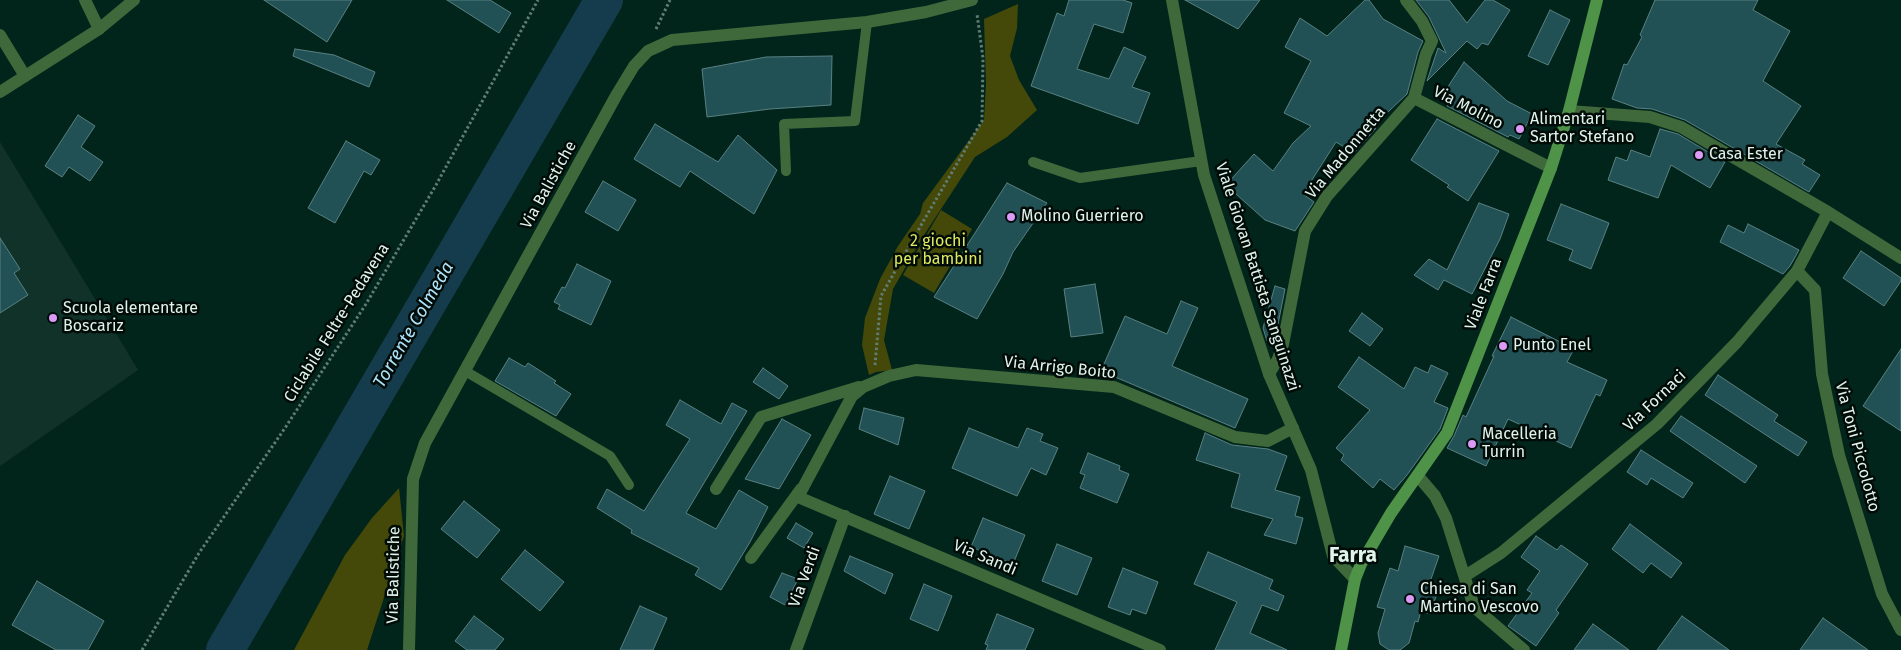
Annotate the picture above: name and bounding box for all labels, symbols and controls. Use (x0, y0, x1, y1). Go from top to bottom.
street label: Via Molino (1430, 82, 1506, 134)
street label: Via Madonnetta (1302, 103, 1390, 203)
place label: Alimentari Sartor Stefano (1530, 110, 1634, 148)
marker: Alimentari Sartor Stefano (1514, 123, 1526, 135)
street label: Via Balistiche (517, 138, 581, 232)
place label: Casa Ester (1709, 145, 1783, 165)
marker: Casa Ester (1693, 149, 1705, 161)
street label: Viale Giovan Battista Sanguinazzi (1211, 160, 1303, 394)
place label: Molino Guerriero (1021, 207, 1144, 227)
marker: Molino Guerriero (1005, 211, 1017, 223)
park label: 2 giochi per bambini (894, 232, 982, 270)
street label: Ciclabile Feltre-Pedavena (280, 240, 394, 406)
street label: Viale Farra (1461, 255, 1507, 333)
water label: Torrente Colmeda (369, 258, 459, 392)
place label: Scuola elementare Boscariz (63, 299, 198, 337)
marker: Scuola elementare Boscariz (47, 312, 59, 324)
place label: Punto Enel (1513, 336, 1591, 356)
marker: Punto Enel (1497, 340, 1509, 352)
street label: Via Arrigo Boito (1003, 353, 1117, 383)
street label: Via Fornaci (1620, 367, 1690, 435)
street label: Via Toni Piccolotto (1830, 380, 1884, 514)
place label: Macelleria Turrin (1482, 425, 1557, 463)
marker: Macelleria Turrin (1466, 438, 1478, 450)
street label: Via Balistiche (384, 526, 404, 624)
street label: Via Sandi (950, 536, 1020, 580)
district label: Farra (1329, 543, 1377, 569)
street label: Via Verdi (785, 544, 825, 610)
place label: Chiesa di San Martino Vescovo (1420, 580, 1539, 618)
marker: Chiesa di San Martino Vescovo (1404, 593, 1416, 605)

